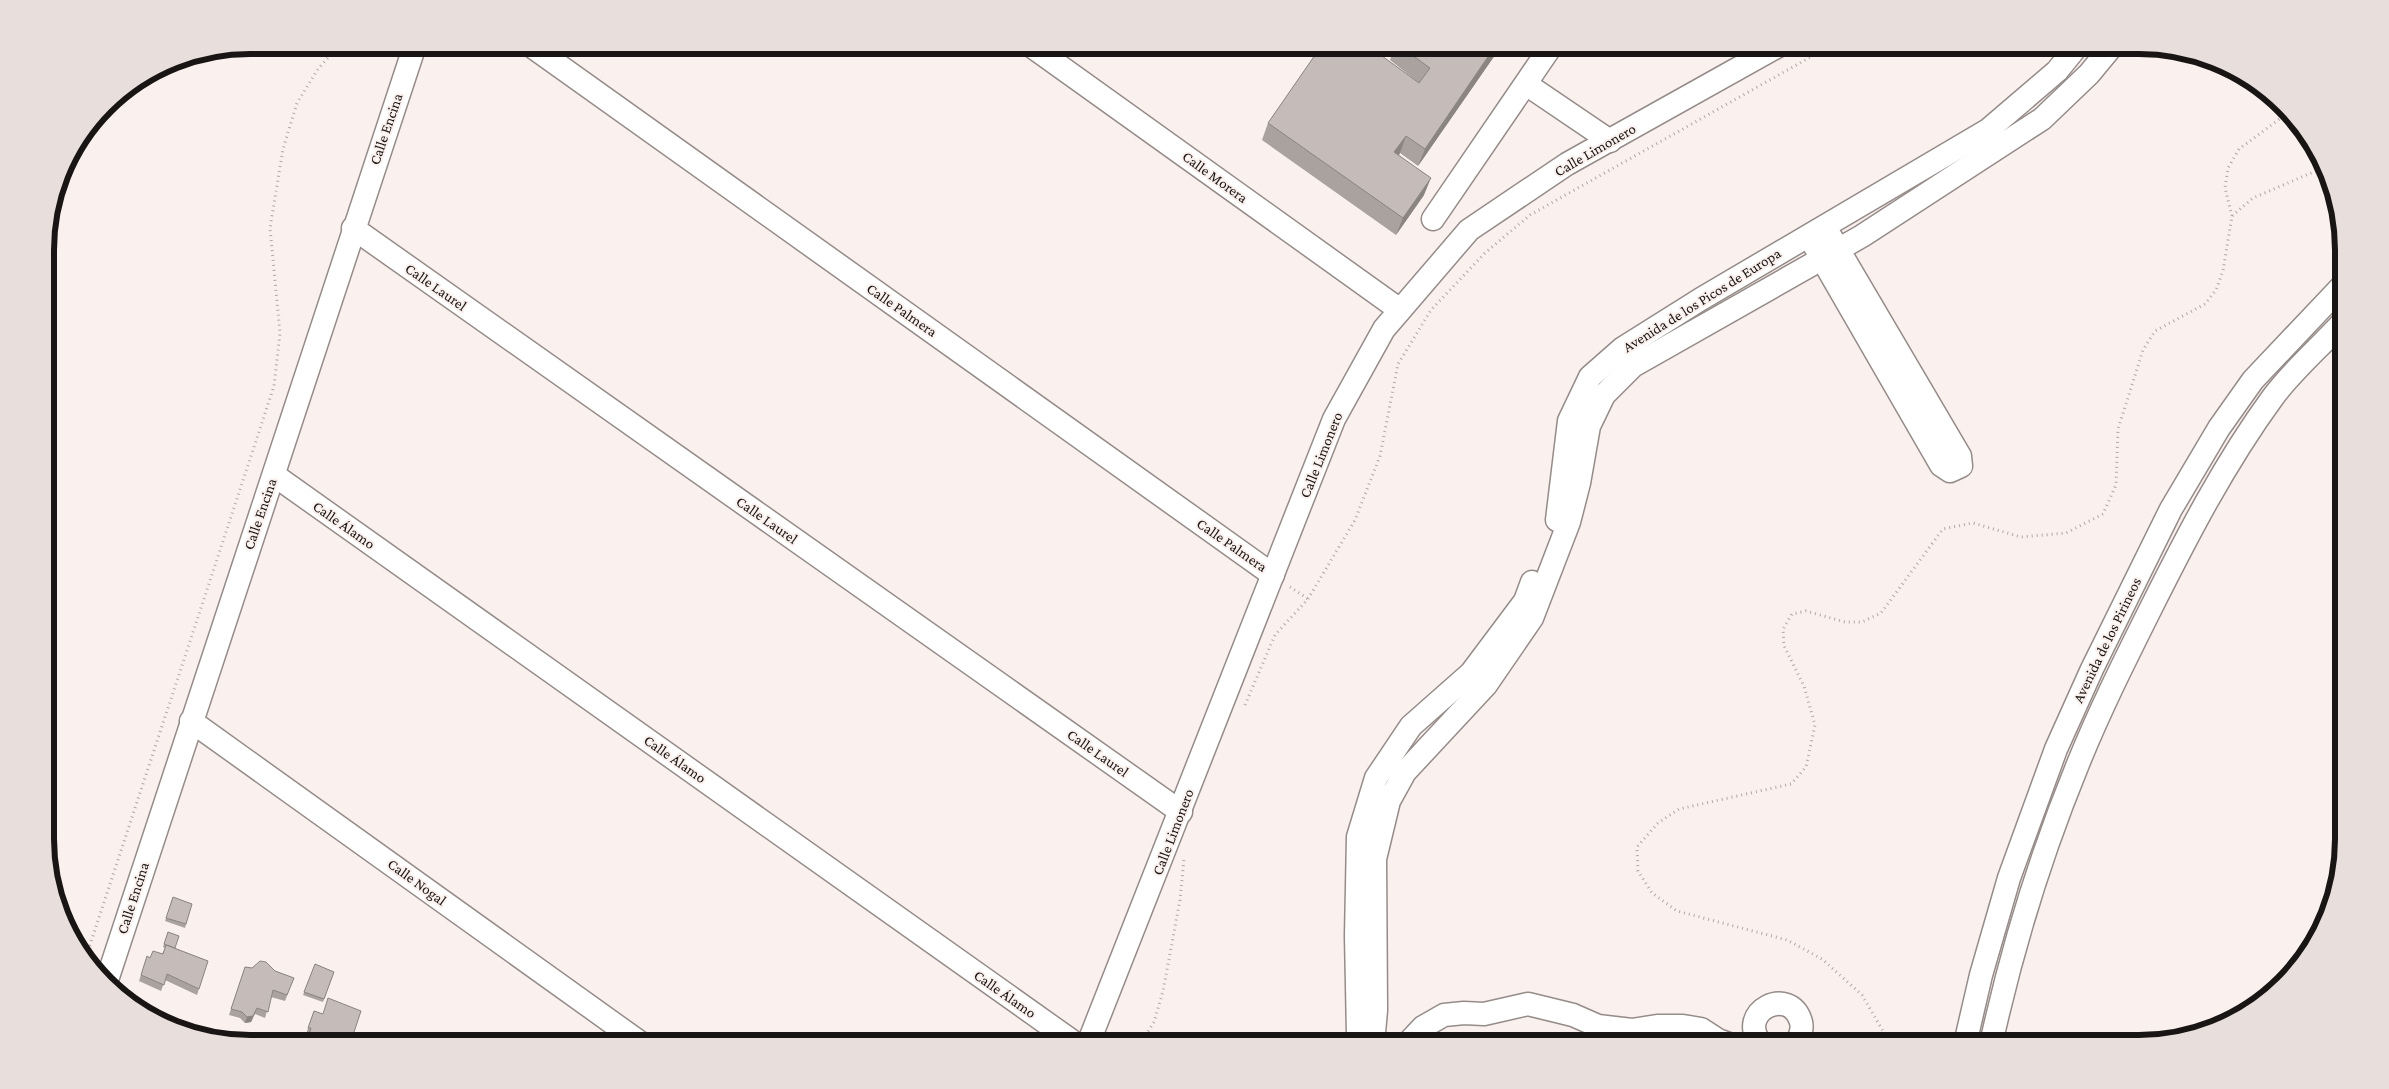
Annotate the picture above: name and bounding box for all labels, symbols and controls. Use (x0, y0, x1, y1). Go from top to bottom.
street label: Calle Encina (366, 91, 406, 167)
street label: Calle Limonero (1552, 120, 1638, 180)
street label: Calle Morera (1179, 148, 1251, 206)
street label: Avenida de los Picos de Europa (1620, 245, 1784, 356)
street label: Calle Laurel (402, 260, 470, 314)
street label: Calle Palmera (864, 280, 940, 340)
street label: Calle Limonero (1297, 410, 1345, 500)
street label: Calle Encina (240, 476, 280, 552)
street label: Calle Laurel (733, 493, 801, 547)
street label: Calle Álamo (310, 498, 378, 552)
street label: Calle Palmera (1194, 515, 1270, 575)
street label: Avenida de los Pirineos (2070, 575, 2144, 705)
street label: Calle Laurel (1064, 726, 1132, 780)
street label: Calle Álamo (641, 732, 709, 786)
street label: Calle Limonero (1149, 787, 1197, 877)
street label: Calle Nogal (384, 855, 449, 909)
street label: Calle Encina (114, 860, 152, 936)
street label: Calle Álamo (971, 967, 1039, 1021)

